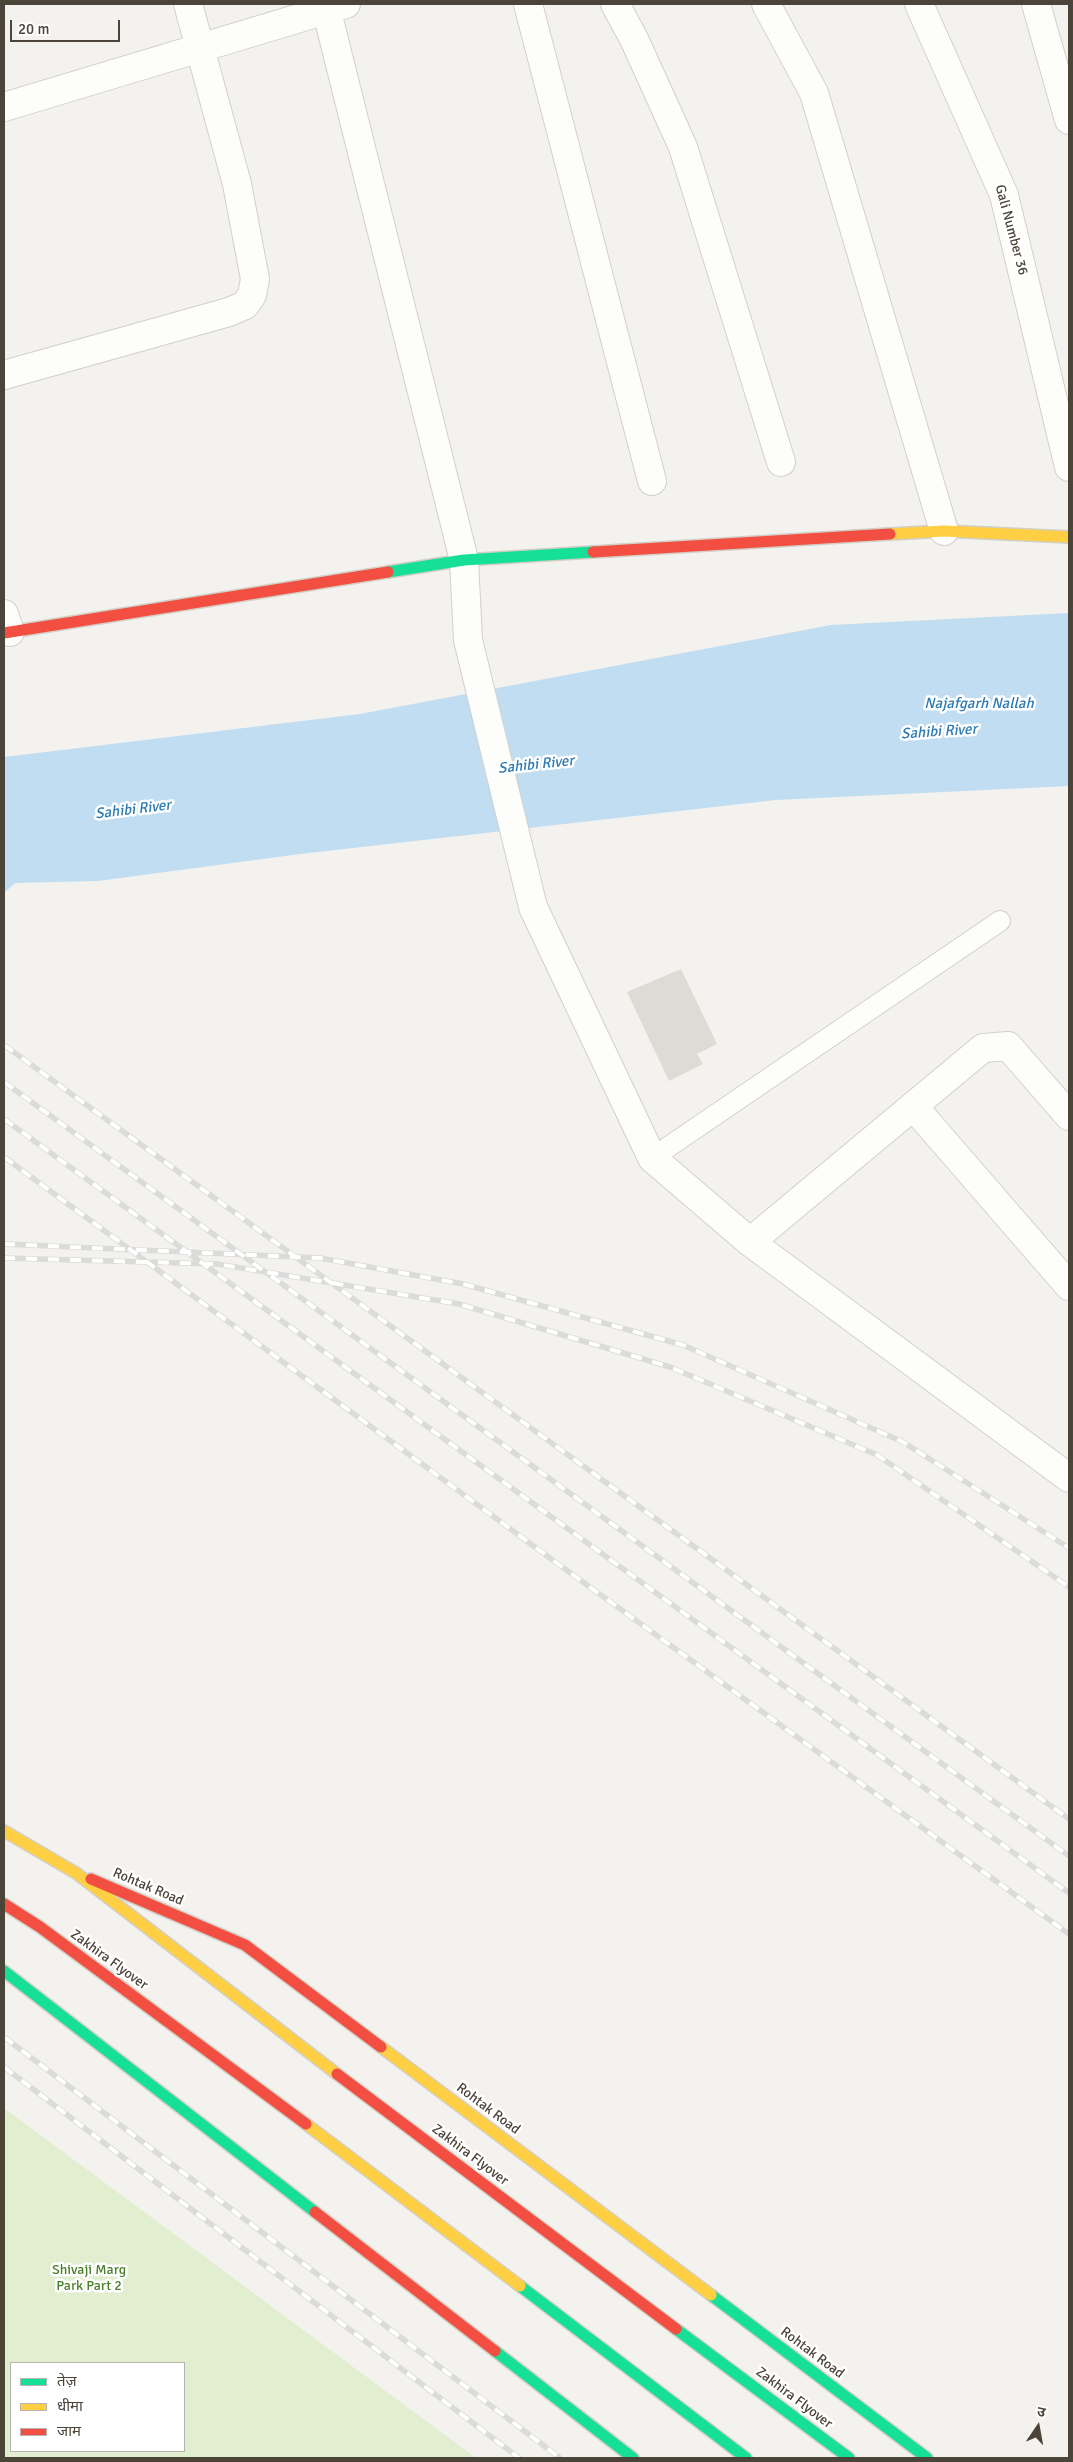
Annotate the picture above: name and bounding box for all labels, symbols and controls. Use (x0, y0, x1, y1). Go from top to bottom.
scale bar (12, 10, 122, 42)
text: 20 m (18, 20, 49, 38)
street label: Gali Number 36 (991, 183, 1031, 277)
water label: Najafgarh Nallah (924, 695, 1034, 713)
water label: Sahibi River (900, 720, 978, 744)
water label: Sahibi River (497, 752, 575, 778)
water label: Sahibi River (94, 796, 172, 824)
street label: Rohtak Road (110, 1865, 186, 1909)
street label: Zakhira Flyover (67, 1926, 151, 1994)
street label: Rohtak Road (453, 2080, 523, 2138)
street label: Zakhira Flyover (428, 2121, 512, 2189)
park label: Shivaji Marg Park Part 2 (52, 2262, 126, 2294)
street label: Rohtak Road (777, 2324, 847, 2382)
legend (10, 2362, 185, 2452)
street label: Zakhira Flyover (752, 2364, 836, 2432)
text: तेज़ (57, 2372, 77, 2390)
text: धीमा (57, 2397, 83, 2415)
north arrow (1013, 2402, 1063, 2452)
text: उ (1035, 2403, 1047, 2421)
text: जाम (57, 2422, 81, 2440)

